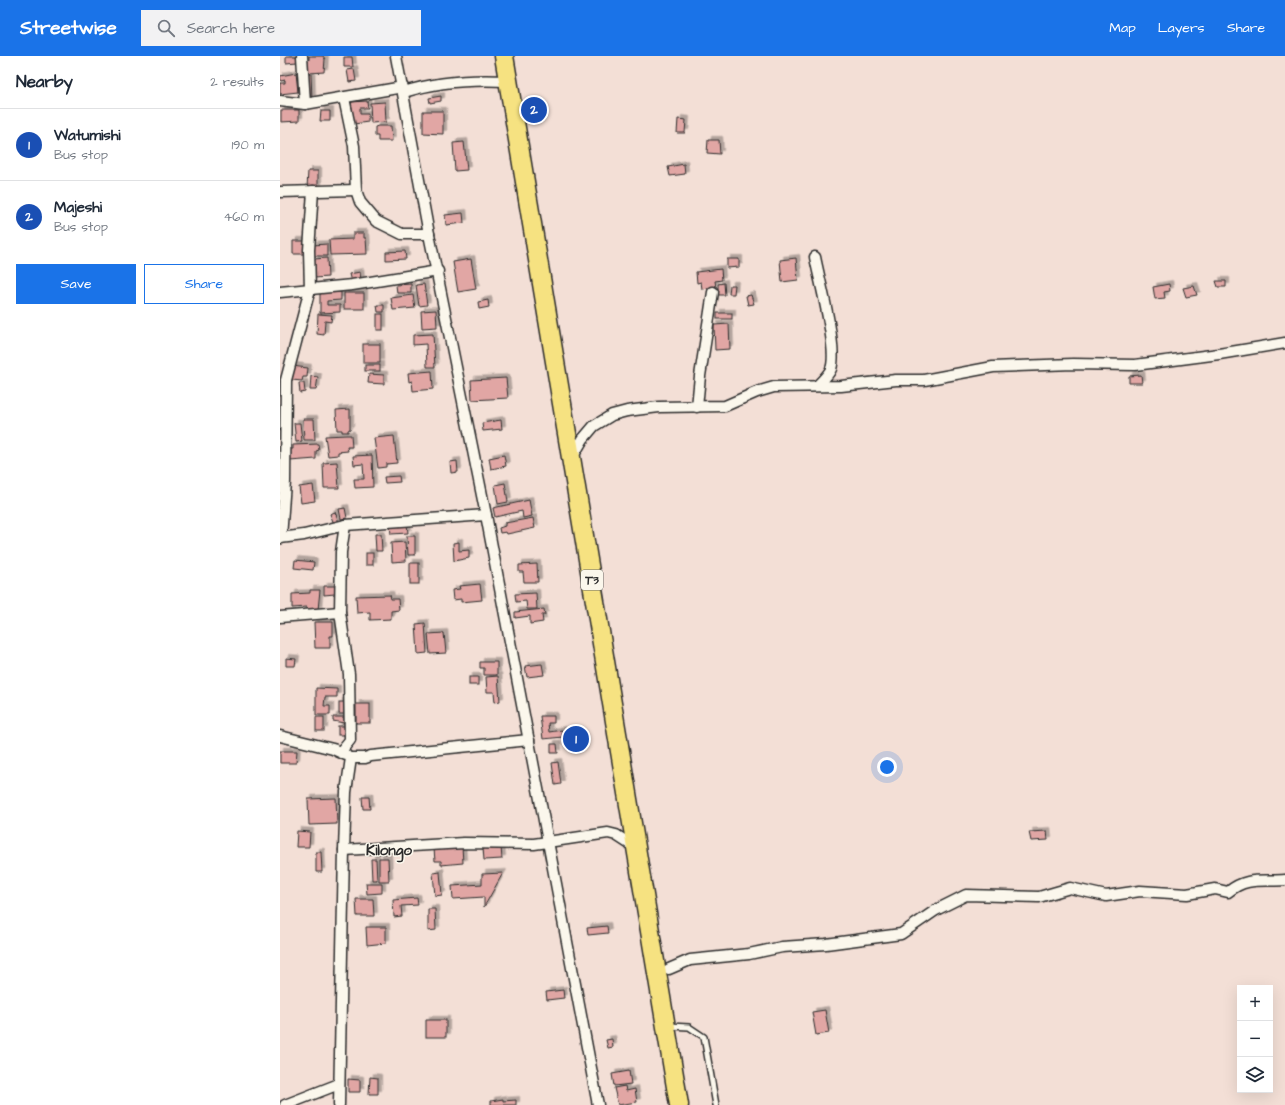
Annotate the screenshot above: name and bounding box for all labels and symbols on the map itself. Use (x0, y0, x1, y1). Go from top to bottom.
pin: 2 (521, 95, 547, 125)
road number: T3 (581, 570, 603, 590)
pin: 1 (563, 724, 589, 754)
your location (877, 757, 897, 777)
district label: Kilongo (366, 840, 412, 863)

